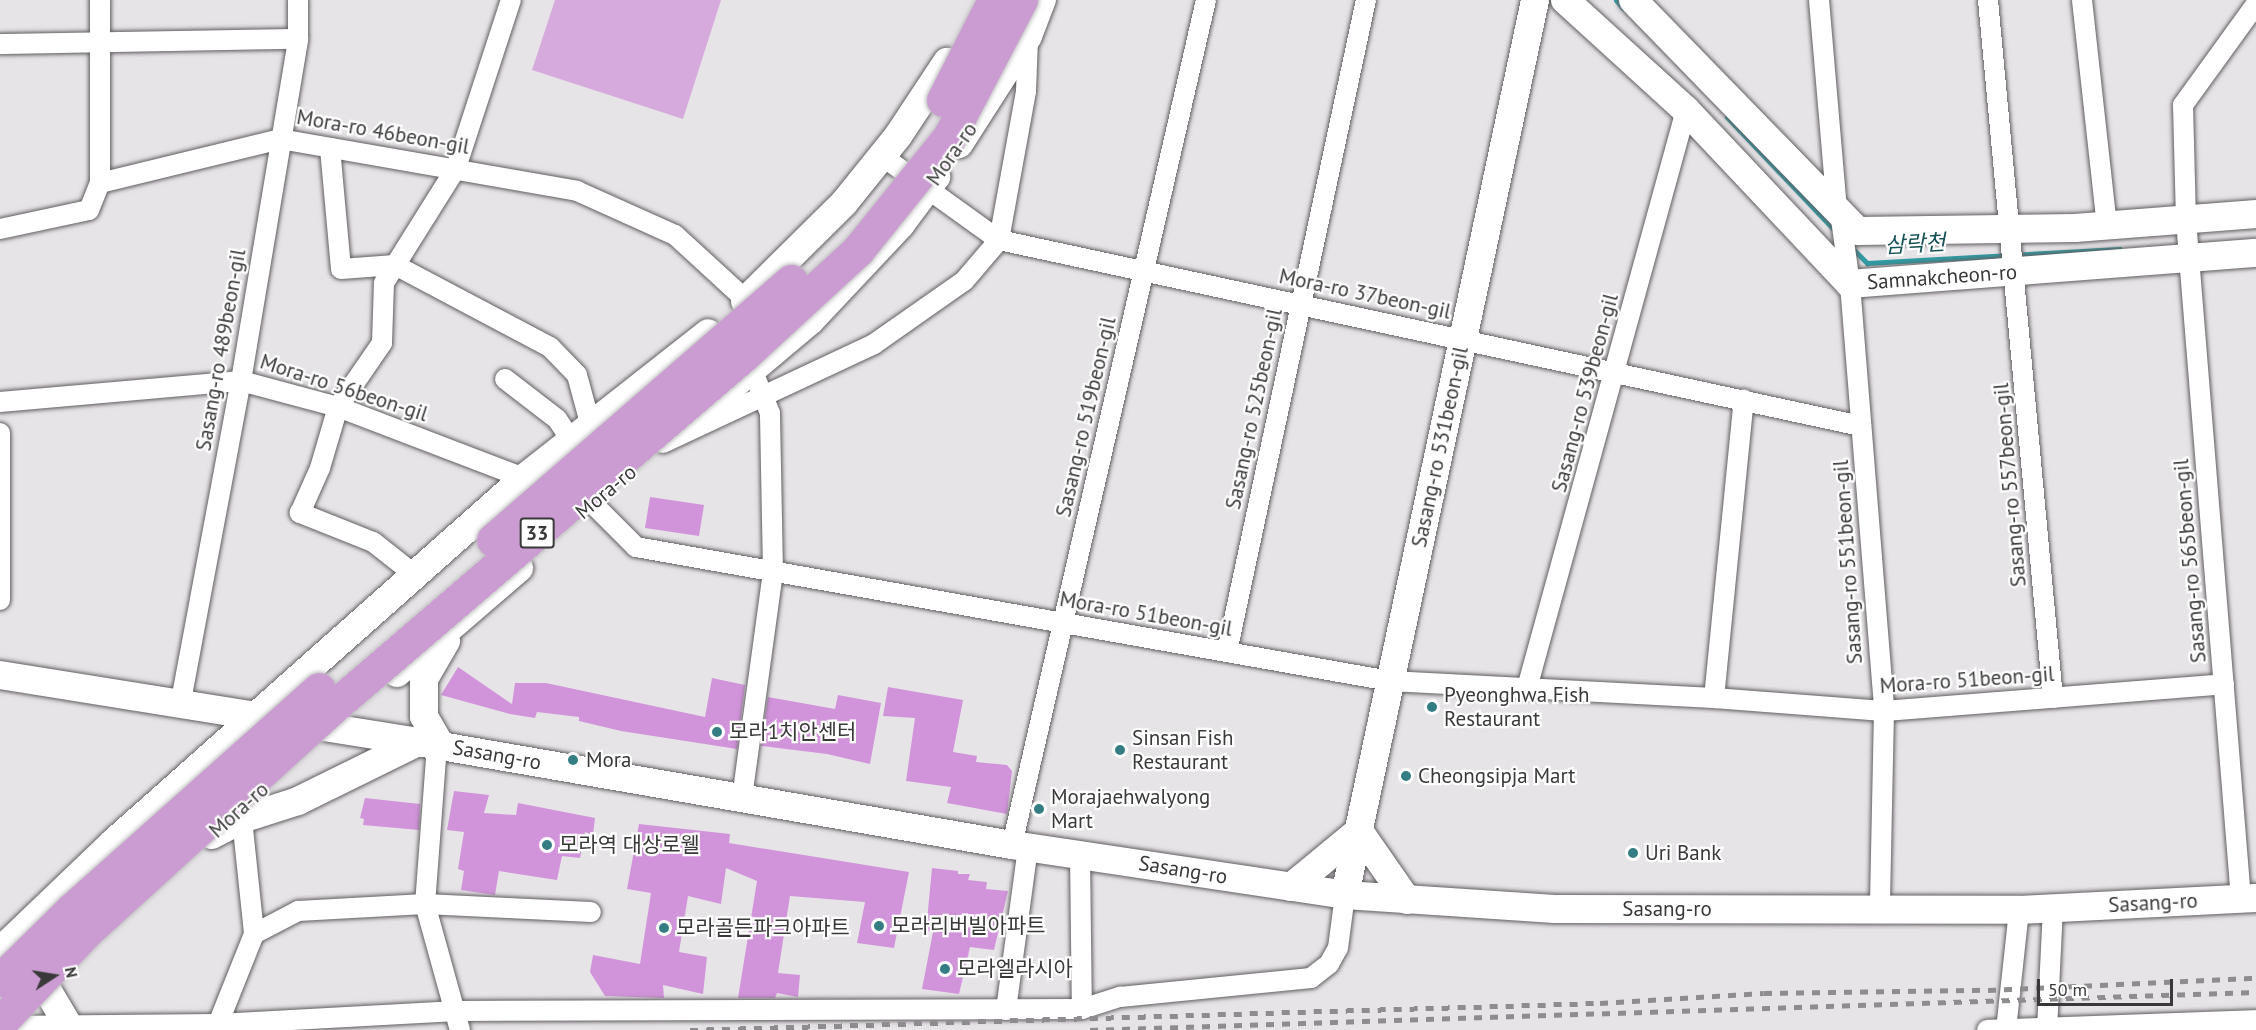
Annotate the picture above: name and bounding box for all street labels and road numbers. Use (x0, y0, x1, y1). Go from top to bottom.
street label: Mora-ro 46beon-gil (295, 104, 471, 160)
street label: Mora-ro (921, 118, 983, 190)
street label: Sasang-ro 489beon-gil (191, 247, 251, 453)
street label: Samnakcheon-ro (1866, 259, 2018, 295)
street label: Mora-ro 37beon-gil (1277, 263, 1453, 325)
street label: Sasang-ro 539beon-gil (1546, 291, 1624, 495)
street label: Sasang-ro 525beon-gil (1220, 306, 1288, 512)
street label: Sasang-ro 519beon-gil (1051, 314, 1121, 520)
street label: Sasang-ro 531beon-gil (1406, 344, 1474, 550)
street label: Mora-ro 56beon-gil (257, 349, 431, 427)
street label: Sasang-ro 557beon-gil (1989, 382, 2031, 588)
street label: Sasang-ro 565beon-gil (2169, 458, 2211, 664)
street label: Mora-ro (571, 459, 641, 525)
street label: Sasang-ro 551beon-gil (1828, 459, 1868, 665)
road number: 33 (519, 516, 555, 550)
street label: Mora-ro 51beon-gil (1058, 586, 1234, 642)
street label: Mora-ro 51beon-gil (1879, 661, 2055, 699)
street label: Sasang-ro (451, 735, 543, 775)
street label: Mora-ro (204, 777, 274, 843)
street label: Sasang-ro (1137, 851, 1229, 889)
street label: Sasang-ro (2108, 888, 2198, 918)
street label: Sasang-ro (1622, 896, 1712, 922)

